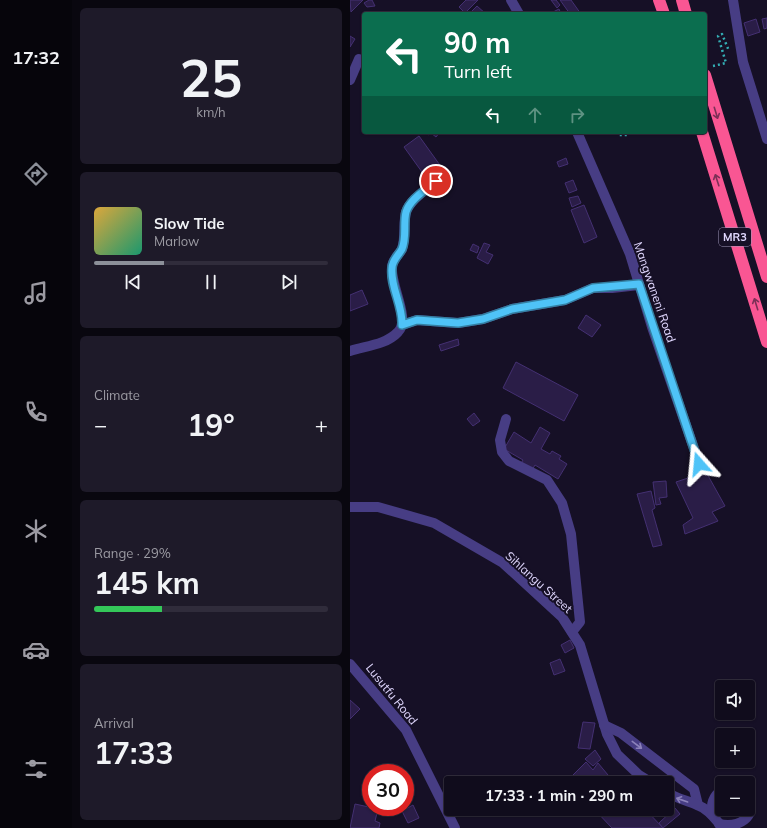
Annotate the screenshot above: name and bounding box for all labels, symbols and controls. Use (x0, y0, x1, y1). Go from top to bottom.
text: 90 m (444, 25, 510, 60)
icon: left (378, 28, 430, 80)
text: 25 (180, 45, 242, 110)
text: 17:32 (12, 46, 60, 69)
text: Turn left (444, 60, 512, 83)
text: km/h (196, 104, 226, 120)
icon: left (482, 104, 504, 126)
icon: ahead (524, 104, 546, 126)
icon: right (566, 104, 588, 126)
one-way arrow (713, 106, 720, 119)
icon: directions (22, 160, 50, 188)
pin (419, 164, 453, 198)
icon: arrive (425, 170, 447, 192)
one-way arrow (713, 174, 720, 187)
text: Slow Tide (154, 214, 224, 233)
road number: MR3 (719, 228, 751, 246)
text: Marlow (154, 233, 199, 249)
street label: Mangwaneni Road (631, 240, 679, 344)
icon: previous (122, 271, 144, 293)
icon: pause (200, 271, 222, 293)
icon: next (278, 271, 300, 293)
icon: music (22, 279, 50, 307)
one-way arrow (752, 298, 759, 311)
text: Climate (94, 387, 140, 403)
icon: phone (22, 398, 50, 426)
text: 19° (187, 406, 235, 444)
text: − (94, 411, 107, 439)
text: + (315, 411, 328, 439)
position arrow (678, 443, 720, 485)
icon: climate (22, 517, 50, 545)
text: Range · 29% (94, 545, 171, 561)
street label: Sihlangu Street (502, 548, 576, 616)
text: 145 km (94, 564, 200, 602)
icon: car (22, 636, 50, 664)
street label: Lusutfu Road (363, 661, 421, 727)
map controls (715, 680, 755, 816)
button: sound (715, 680, 755, 720)
text: Arrival (94, 715, 134, 731)
button: + (715, 728, 755, 768)
text: 17:33 (94, 734, 173, 772)
one-way arrow (632, 741, 643, 749)
icon: filters (22, 755, 50, 783)
speed limit sign: 30 (362, 764, 414, 816)
button: − (715, 776, 755, 816)
text: 17:33 · 1 min · 290 m (485, 786, 633, 805)
one-way arrow (676, 796, 689, 803)

